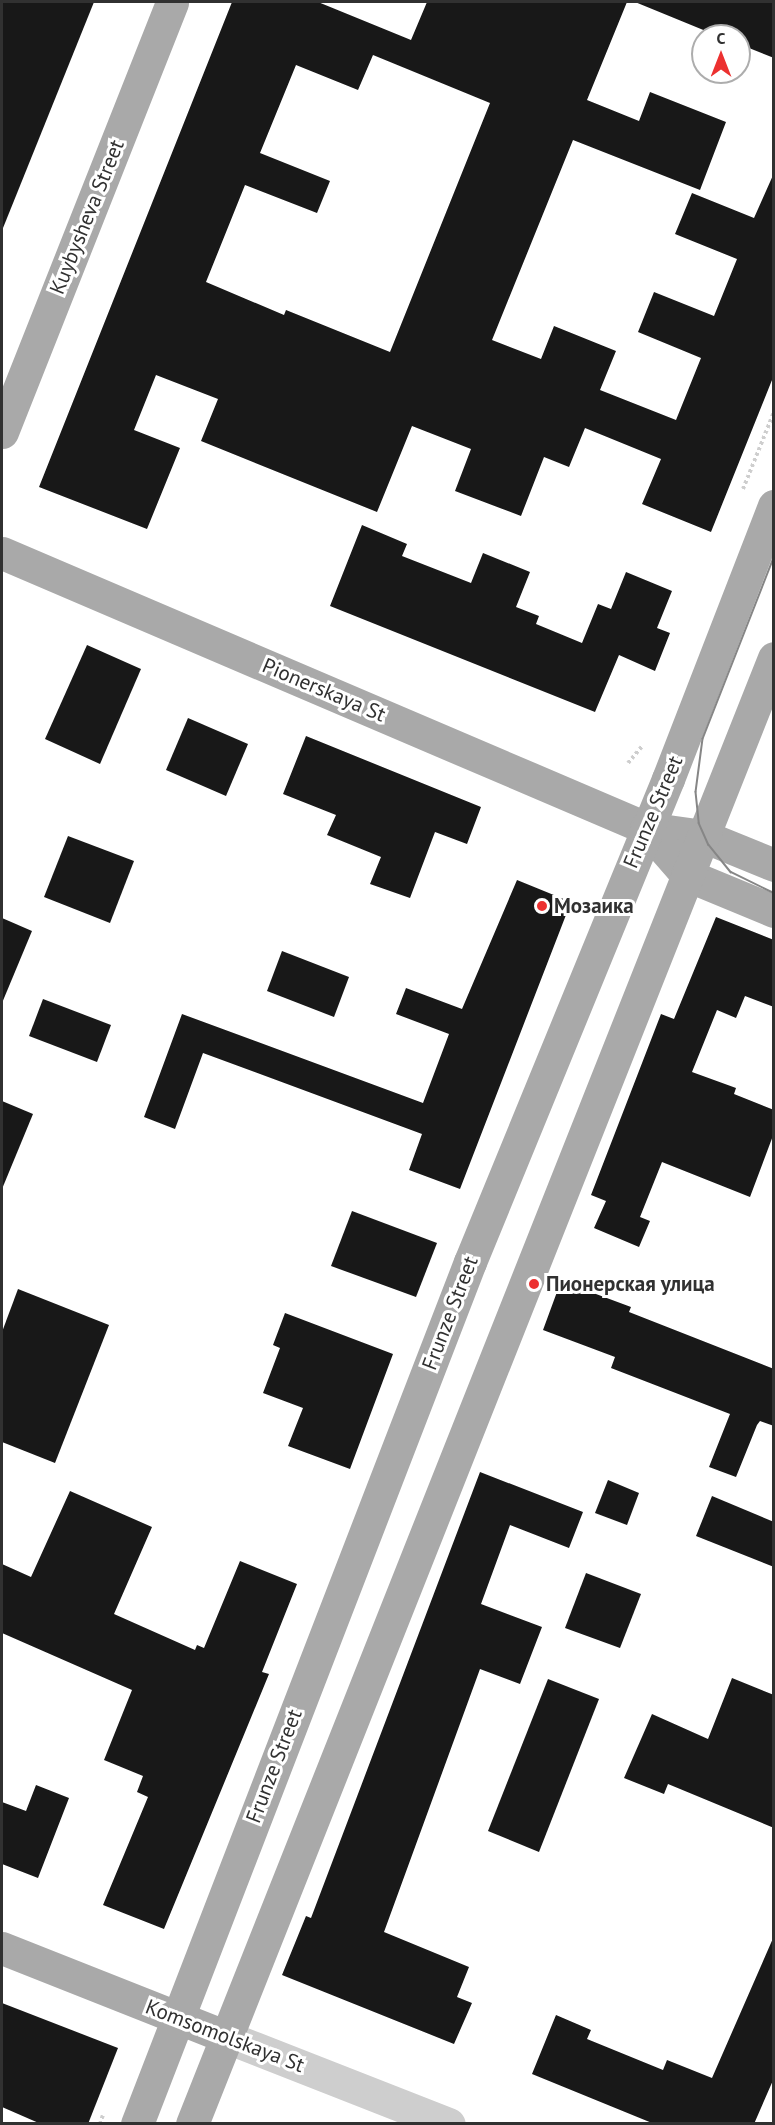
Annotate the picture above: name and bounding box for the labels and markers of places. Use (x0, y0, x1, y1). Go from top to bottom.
place label: Мозаика (554, 893, 634, 919)
marker: Мозаика (535, 899, 549, 913)
place label: Пионерская улица (546, 1271, 715, 1297)
marker: Пионерская улица (527, 1277, 541, 1291)

